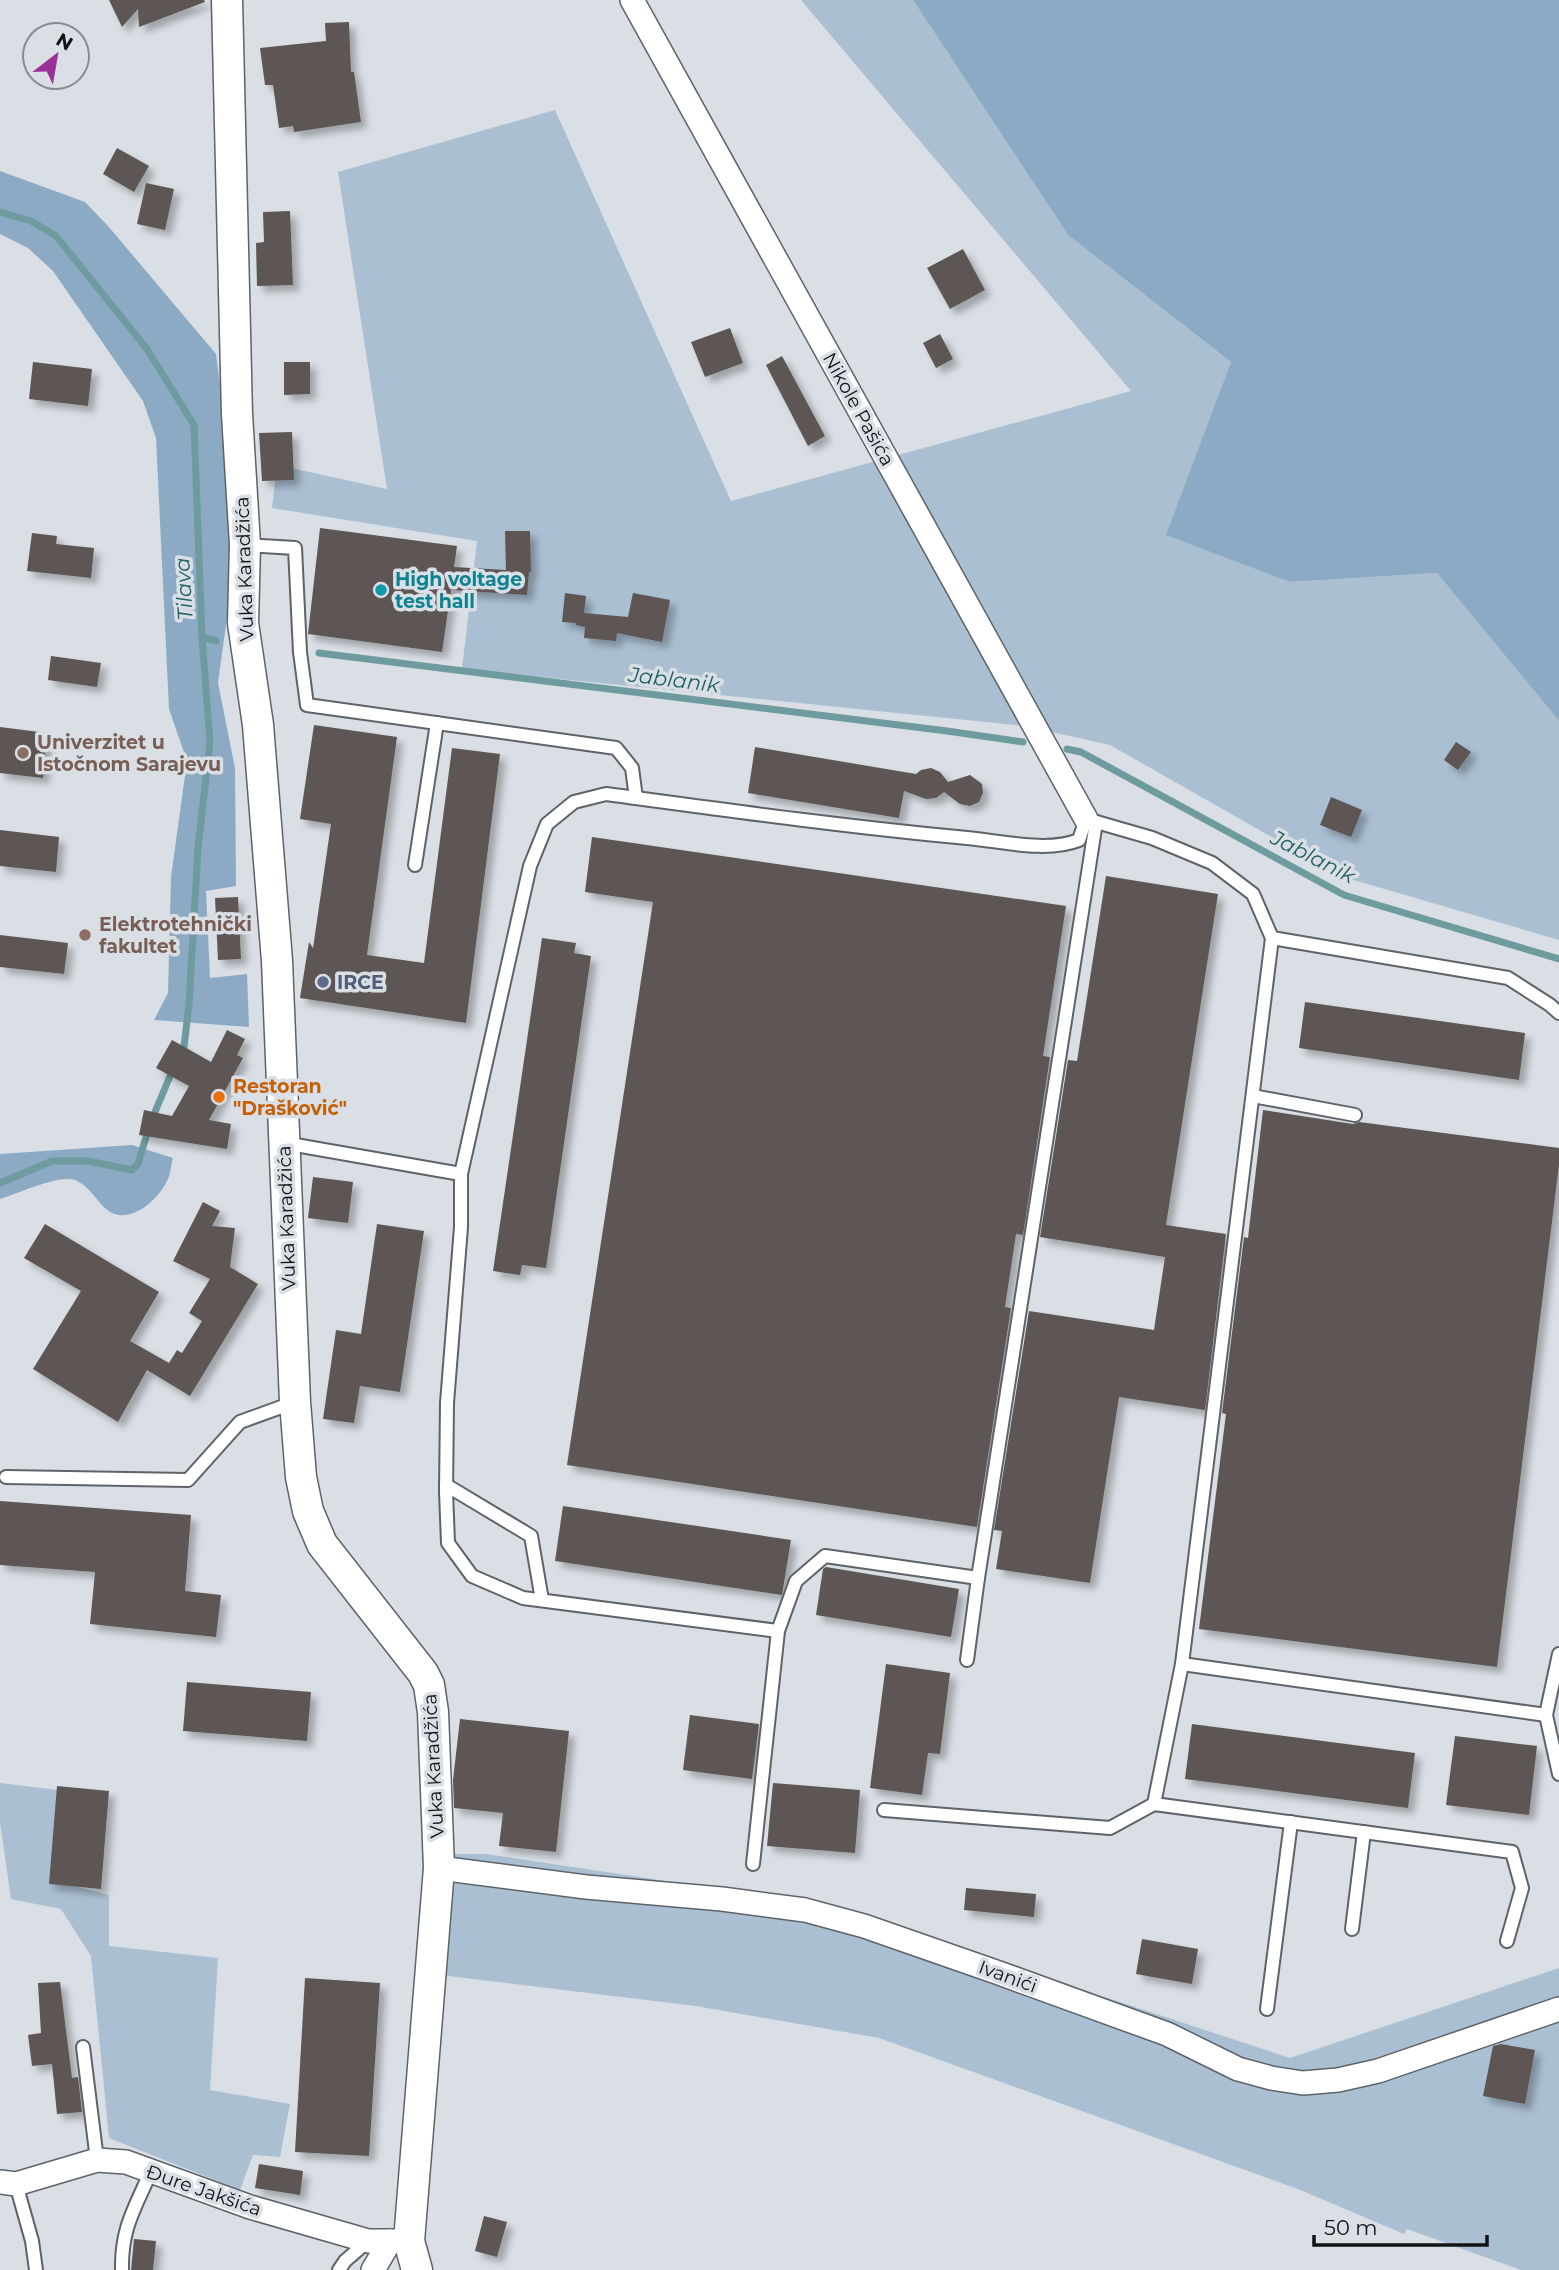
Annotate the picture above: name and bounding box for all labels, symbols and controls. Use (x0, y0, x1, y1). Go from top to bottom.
north arrow (21, 21, 91, 91)
text: N (52, 28, 77, 56)
street label: Nikole Pašića (818, 349, 899, 470)
street label: Vuka Karadžića (230, 496, 259, 642)
water label: Tilava (169, 557, 198, 621)
place label: High voltage test hall (395, 568, 522, 613)
marker: High voltage test hall (373, 582, 389, 598)
water label: Jablanik (626, 661, 722, 698)
place label: Univerzitet u Istočnom Sarajevu (37, 731, 221, 776)
marker: Univerzitet u Istočnom Sarajevu (15, 745, 31, 761)
water label: Jablanik (1266, 824, 1361, 889)
place label: Elektrotehnički fakultet (99, 913, 252, 958)
marker: Elektrotehnički fakultet (77, 927, 93, 943)
place label: IRCE (337, 971, 384, 994)
marker: IRCE (315, 974, 331, 990)
place label: Restoran "Drašković" (233, 1075, 347, 1120)
marker: Restoran "Drašković" (211, 1089, 227, 1105)
street label: Vuka Karadžića (272, 1145, 301, 1291)
street label: Vuka Karadžića (418, 1693, 449, 1839)
street label: Ivanići (975, 1955, 1040, 1998)
street label: Đure Jakšića (143, 2160, 265, 2221)
scale bar (1314, 2204, 1487, 2248)
text: 50 m (1324, 2215, 1378, 2240)

